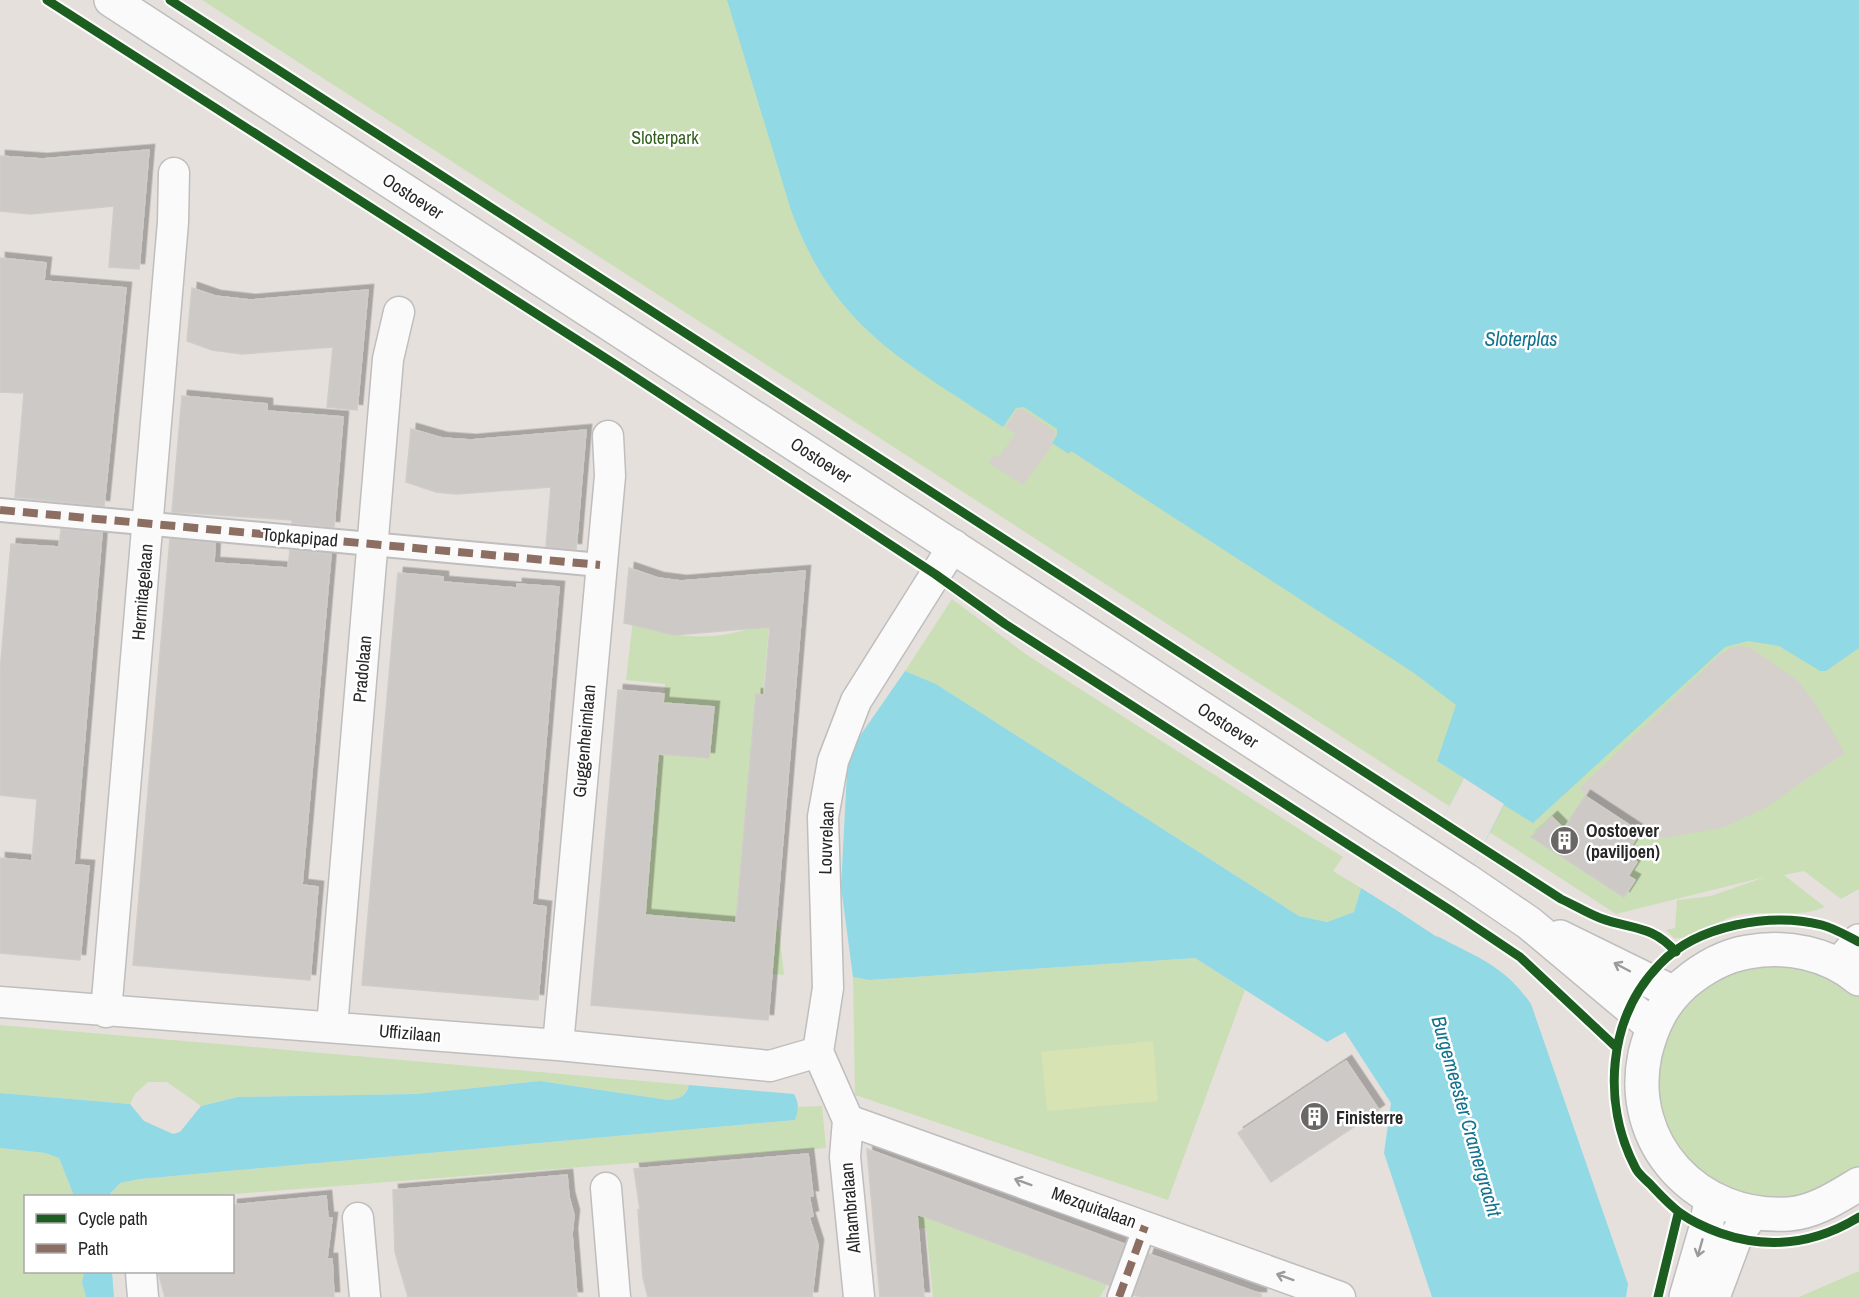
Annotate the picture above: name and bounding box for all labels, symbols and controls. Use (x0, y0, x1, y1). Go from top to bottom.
park label: Sloterpark (631, 125, 699, 150)
street label: Oostoever (378, 167, 448, 225)
water label: Sloterplas (1485, 325, 1557, 352)
street label: Oostoever (786, 431, 856, 489)
street label: Topkapipad (261, 521, 339, 553)
street label: Hermitagelaan (125, 543, 159, 641)
street label: Pradolaan (347, 634, 377, 704)
street label: Guggenheimlaan (567, 684, 601, 798)
street label: Oostoever (1193, 696, 1263, 754)
street label: Louvrelaan (812, 801, 840, 875)
place label: Oostoever (paviljoen) (1586, 818, 1660, 864)
building icon: Oostoever (paviljoen) (1549, 824, 1581, 856)
one-way arrow (1614, 961, 1631, 973)
water label: Burgemeester Cramergracht (1425, 1012, 1509, 1220)
street label: Uffizilaan (378, 1018, 442, 1048)
building icon: Finisterre (1299, 1101, 1331, 1133)
place label: Finisterre (1336, 1105, 1403, 1130)
street label: Alhambralaan (834, 1162, 867, 1255)
one-way arrow (1014, 1175, 1033, 1186)
street label: Mezquitalaan (1048, 1180, 1140, 1234)
legend (24, 1195, 234, 1273)
text: Cycle path (78, 1206, 148, 1231)
text: Path (78, 1236, 108, 1261)
one-way arrow (1694, 1238, 1705, 1257)
one-way arrow (1276, 1270, 1295, 1281)

